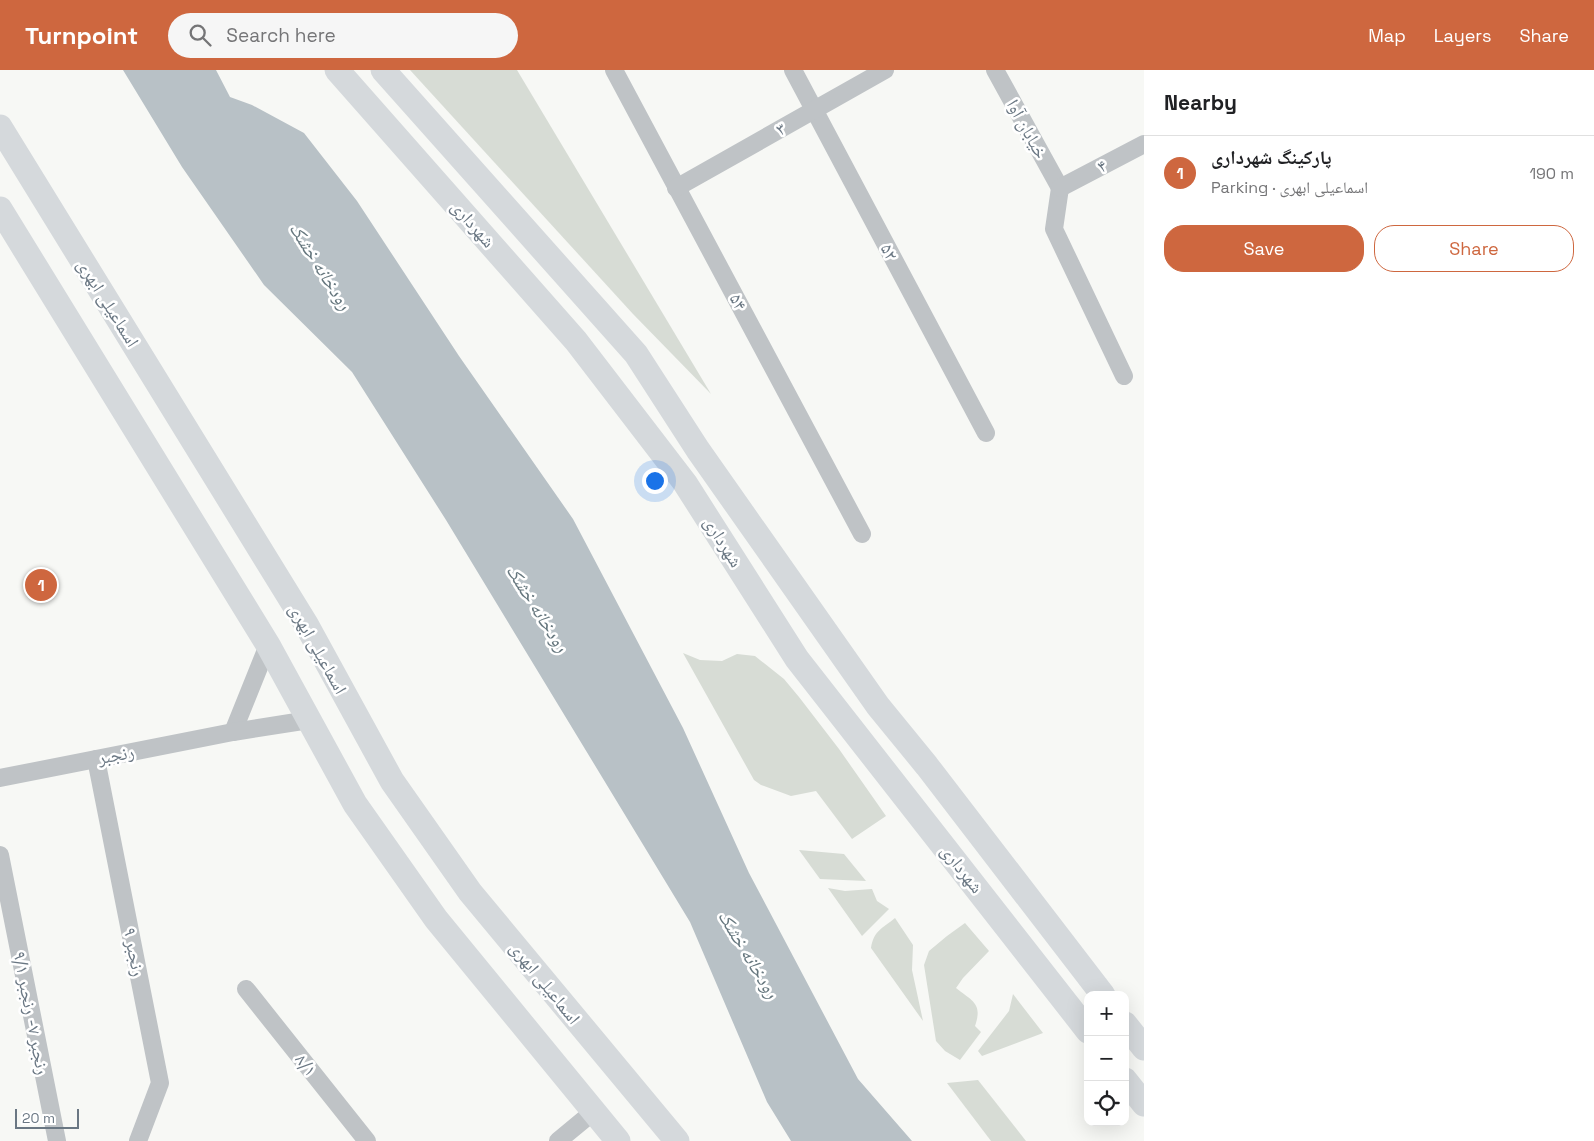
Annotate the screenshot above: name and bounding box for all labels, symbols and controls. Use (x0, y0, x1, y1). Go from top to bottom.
search box (168, 13, 518, 58)
text: Turnpoint (25, 20, 138, 51)
icon: search (186, 21, 214, 49)
text: Search here (226, 23, 336, 48)
text: Map (1368, 24, 1406, 47)
text: Layers (1434, 24, 1491, 47)
text: Share (1519, 24, 1569, 47)
text: Nearby (1164, 89, 1237, 116)
street label: خیابان آوا (1002, 95, 1053, 162)
street label: ۳ (772, 117, 790, 141)
text: پارکینگ شهرداری (1211, 145, 1332, 170)
street label: ۴ (1093, 154, 1111, 178)
text: 1 (1176, 163, 1184, 184)
text: 190 m (1529, 163, 1574, 184)
text: Parking · اسماعیلی ابهری (1211, 177, 1368, 198)
street label: شهرداری (446, 195, 500, 252)
water label: رودخانه خشک (284, 218, 357, 315)
button: Save (1164, 225, 1364, 272)
button: Share (1374, 225, 1574, 272)
street label: ۵۲ (875, 239, 903, 264)
street label: اسماعیلی ابهری (72, 254, 145, 351)
street label: ۵۴ (724, 289, 752, 314)
your location (642, 468, 668, 494)
street label: شهرداری (699, 512, 748, 571)
water label: رودخانه خشک (501, 560, 574, 657)
pin: 1 (25, 566, 57, 604)
street label: اسماعیلی ابهری (284, 600, 353, 698)
street label: رنجبر (95, 740, 136, 769)
street label: شهرداری (936, 840, 989, 898)
water label: رودخانه خشک (712, 905, 785, 1003)
street label: رنجبر ۹ (119, 926, 150, 978)
street label: اسماعیلی ابهری (505, 937, 586, 1029)
street label: رنجبر ۷- رنجبر ۹/۱ (8, 949, 55, 1077)
map controls (1084, 991, 1129, 1126)
button: + (1084, 991, 1129, 1036)
button: − (1084, 1036, 1129, 1081)
street label: ۸/۱ (290, 1049, 322, 1081)
button: locate (1084, 1081, 1129, 1126)
scale bar (15, 1106, 79, 1129)
text: 20 m (22, 1109, 55, 1127)

